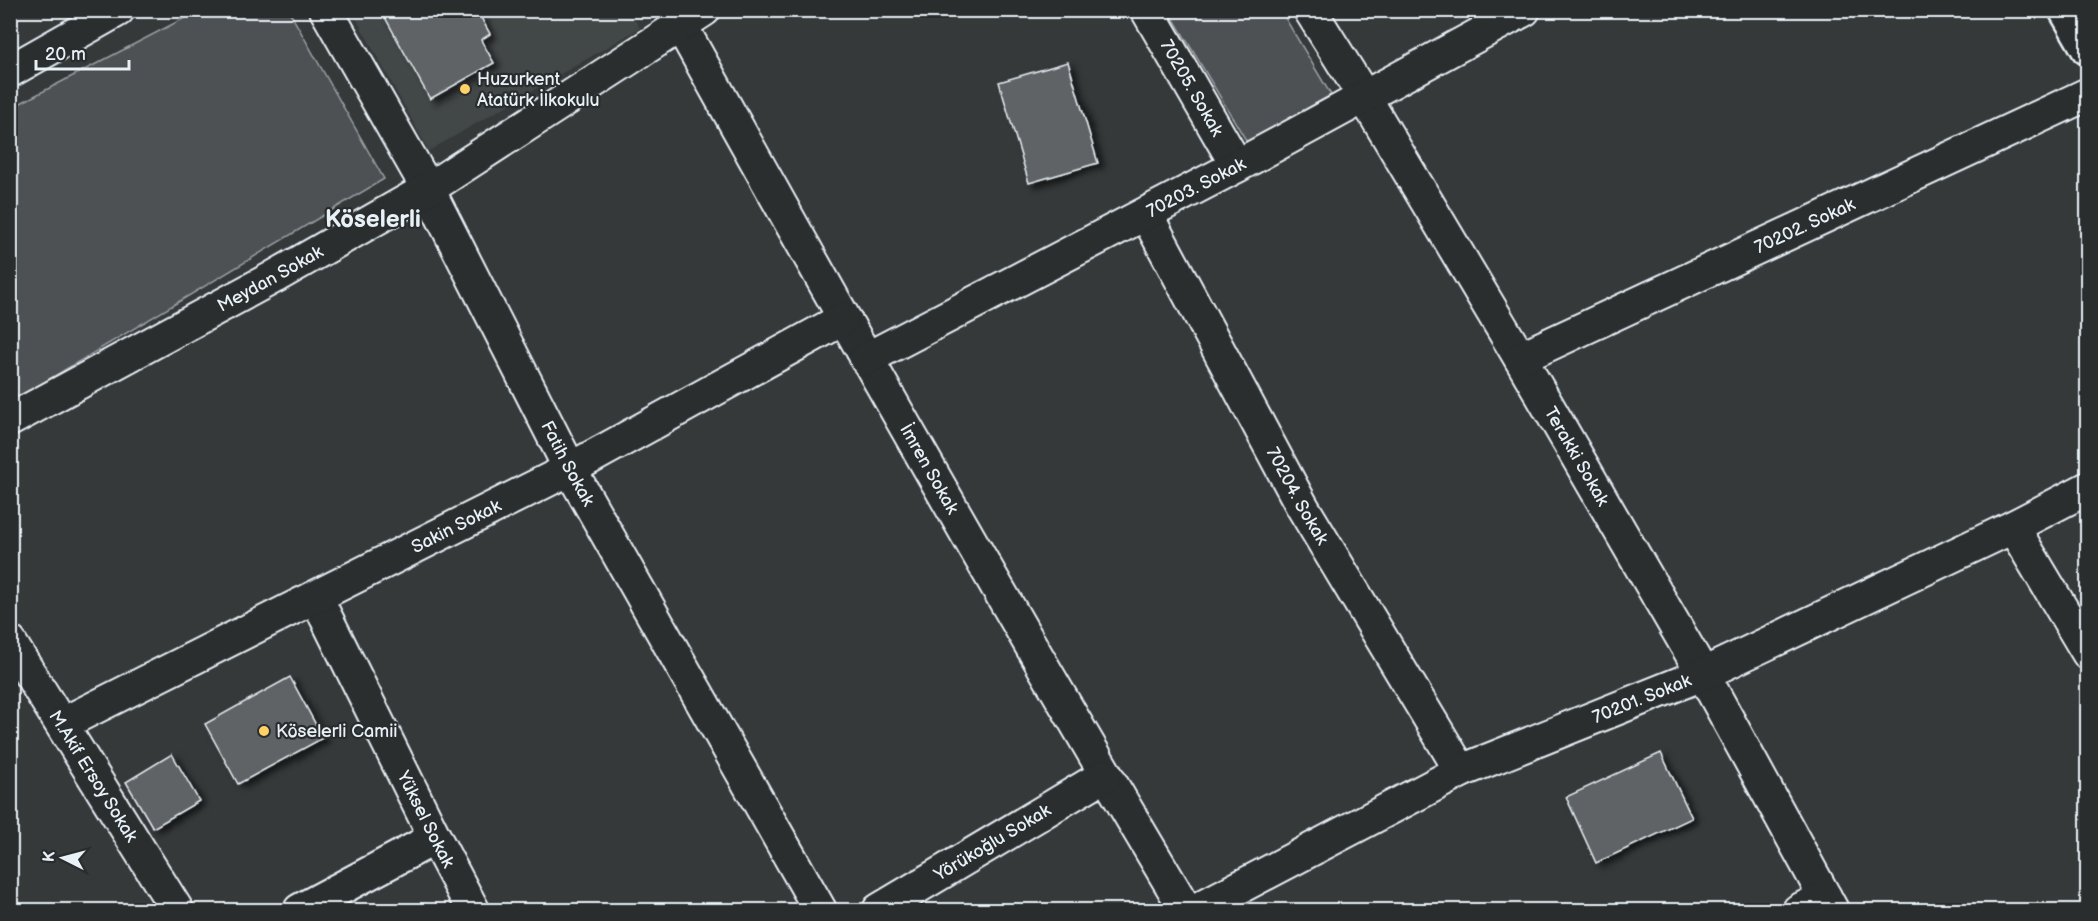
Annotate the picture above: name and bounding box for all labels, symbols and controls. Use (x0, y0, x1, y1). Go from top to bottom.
scale bar (36, 33, 129, 71)
street label: 70205. Sokak (1156, 36, 1228, 140)
text: 20 m (45, 44, 86, 65)
place label: Huzurkent Atatürk İlkokulu (477, 69, 600, 111)
marker: Huzurkent Atatürk İlkokulu (458, 82, 472, 96)
street label: 70203. Sokak (1143, 153, 1249, 222)
street label: 70202. Sokak (1751, 193, 1858, 258)
district label: Köselerli (325, 205, 421, 234)
street label: Meydan Sokak (214, 241, 327, 316)
street label: Terakki Sokak (1540, 403, 1614, 510)
street label: Fatih Sokak (537, 417, 599, 510)
street label: İmren Sokak (896, 420, 963, 518)
street label: 70204. Sokak (1262, 444, 1333, 549)
street label: Sakin Sokak (408, 495, 505, 557)
street label: 70201. Sokak (1589, 669, 1694, 728)
street label: M.Akif Ersoy Sokak (45, 706, 142, 846)
place label: Köselerli Camii (276, 721, 398, 742)
marker: Köselerli Camii (257, 724, 271, 738)
street label: Yüksel Sokak (393, 767, 459, 871)
street label: Yörükoğlu Sokak (929, 799, 1055, 886)
north arrow (33, 828, 93, 888)
text: K (40, 850, 60, 863)

